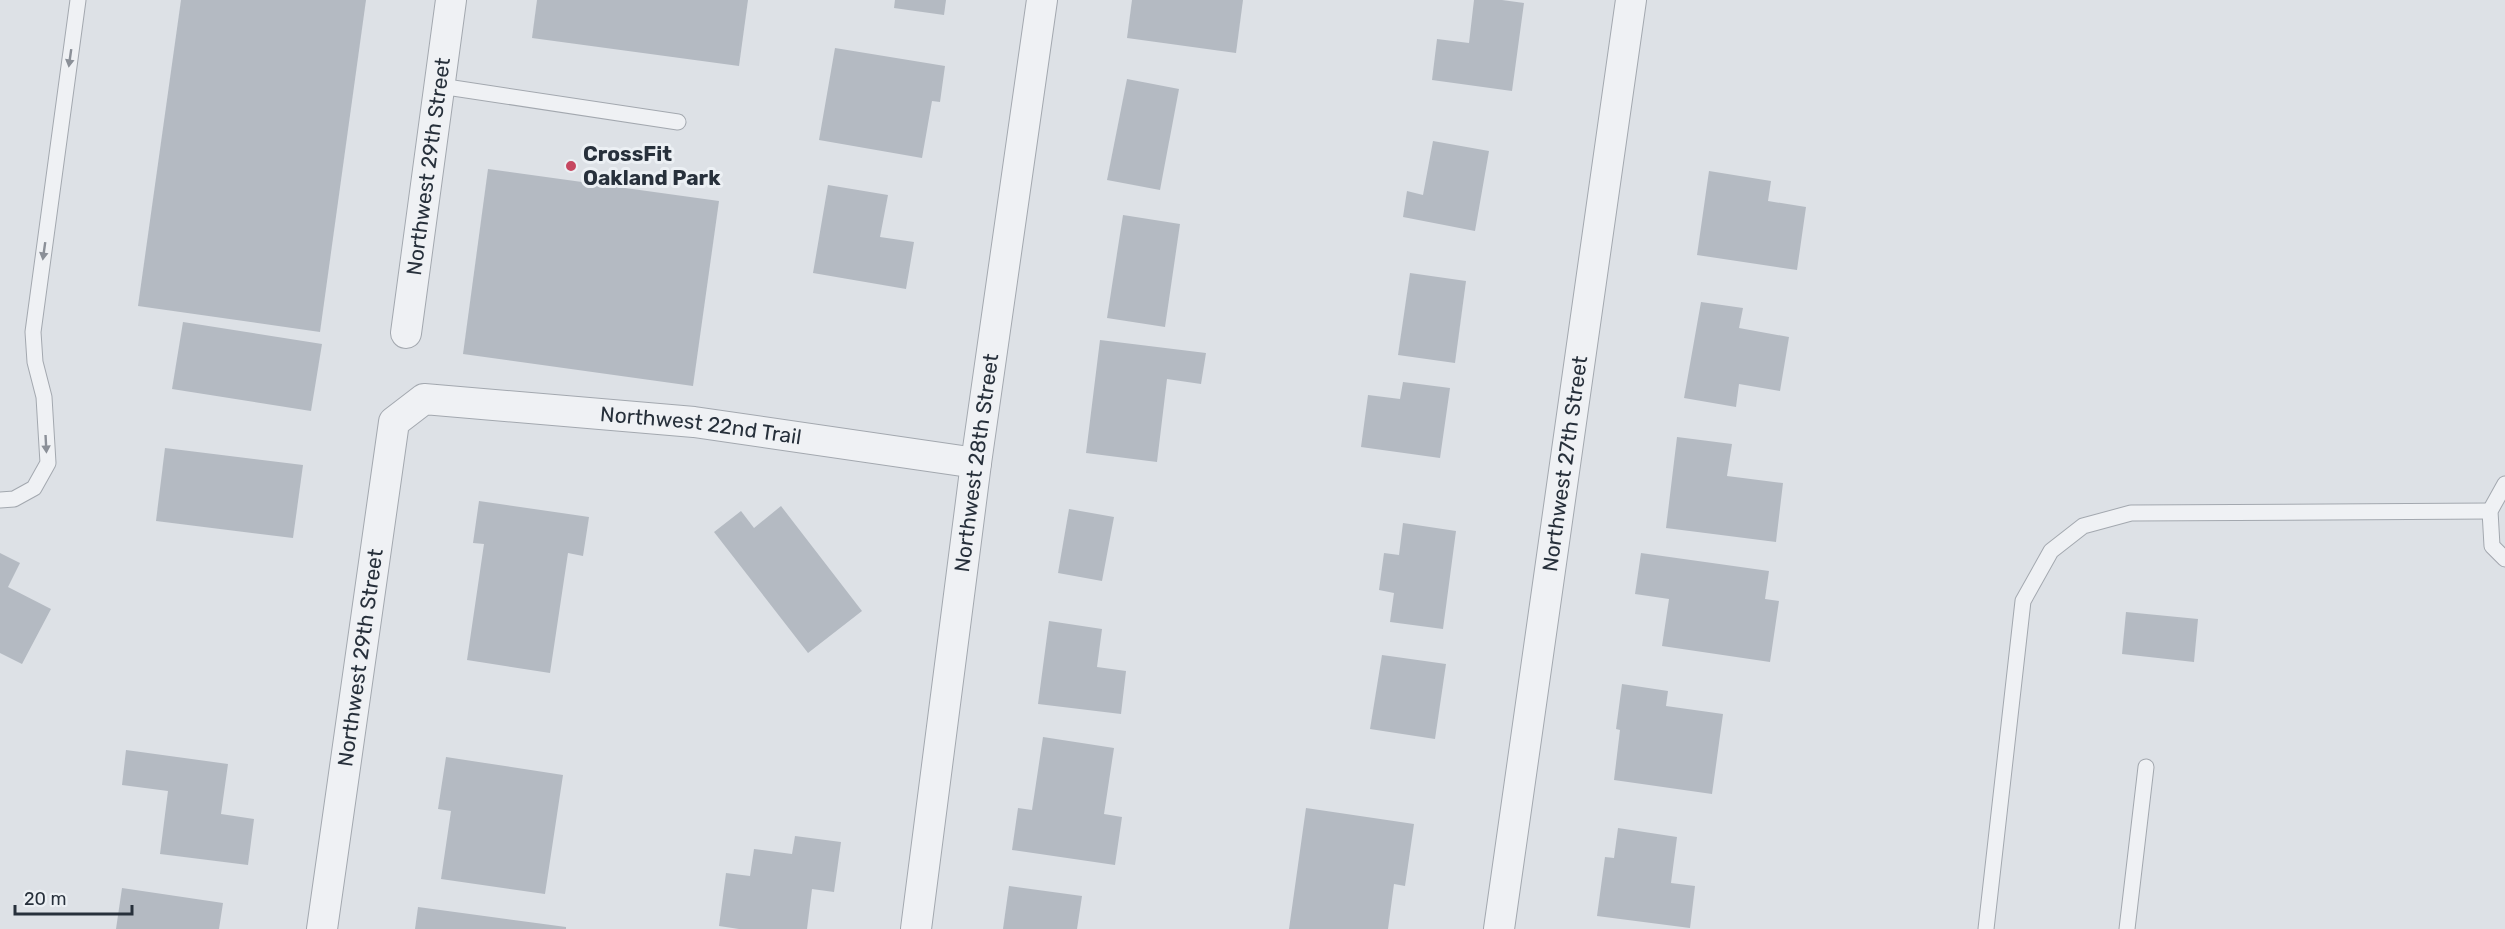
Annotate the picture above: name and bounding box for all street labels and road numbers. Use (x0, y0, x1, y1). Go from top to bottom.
street label: Northwest 29th Street (401, 56, 455, 277)
street label: Northwest 28th Street (949, 352, 1003, 574)
street label: Northwest 27th Street (1537, 354, 1592, 573)
street label: Northwest 22nd Trail (599, 401, 803, 449)
street label: Northwest 29th Street (332, 547, 388, 768)

